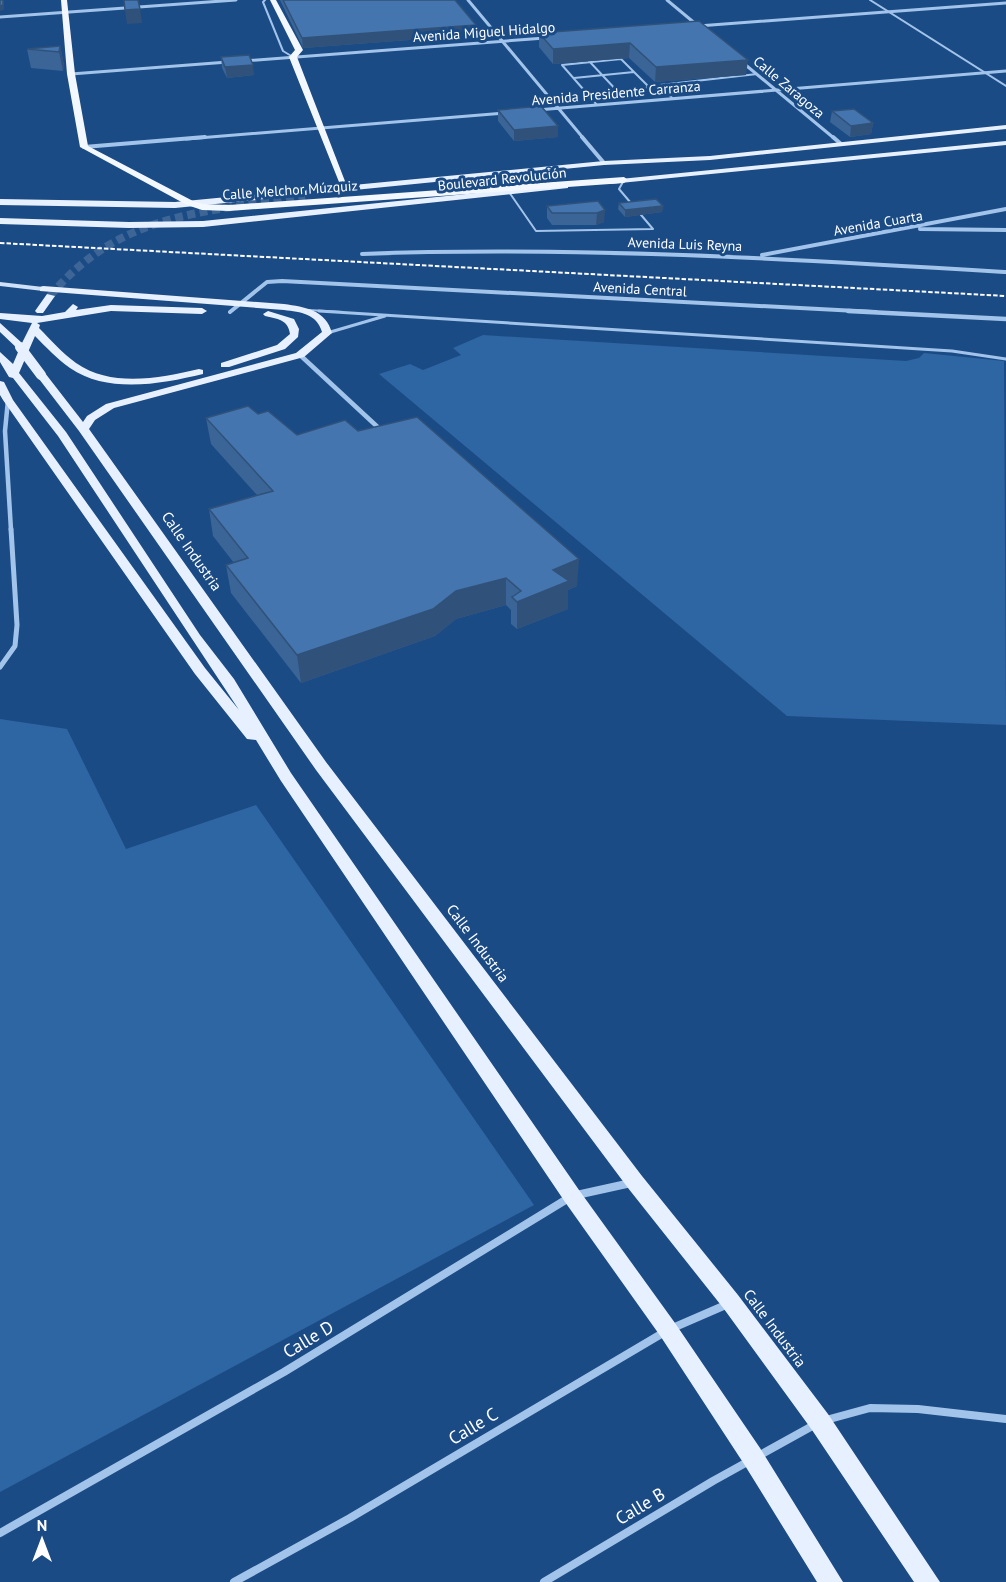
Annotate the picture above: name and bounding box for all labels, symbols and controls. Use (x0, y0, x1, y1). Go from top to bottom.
street label: Avenida Miguel Hidalgo (412, 18, 556, 46)
street label: Calle Zaragoza (750, 52, 828, 122)
street label: Avenida Presidente Carranza (531, 77, 701, 109)
street label: Boulevard Revolución (437, 163, 567, 195)
street label: Calle Melchor Múzquiz (222, 176, 358, 204)
street label: Avenida Cuarta (832, 206, 924, 240)
street label: Avenida Luis Reyna (627, 233, 743, 255)
street label: Avenida Central (593, 278, 687, 300)
street label: Calle Industria (158, 508, 226, 594)
street label: Calle Industria (442, 900, 514, 986)
street label: Calle Industria (739, 1285, 811, 1371)
street label: Calle D (278, 1315, 338, 1363)
street label: Calle C (444, 1402, 502, 1450)
street label: Calle B (611, 1482, 669, 1530)
north arrow (12, 1510, 72, 1570)
text: N (37, 1515, 47, 1535)

